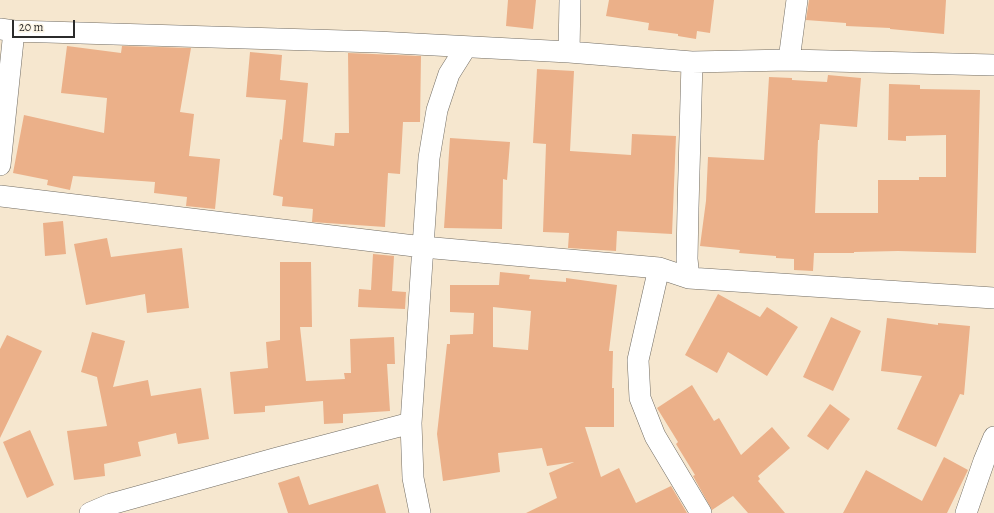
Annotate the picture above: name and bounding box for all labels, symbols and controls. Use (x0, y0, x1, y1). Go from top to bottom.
scale bar (14, 12, 77, 38)
text: 20 m (19, 19, 43, 35)

